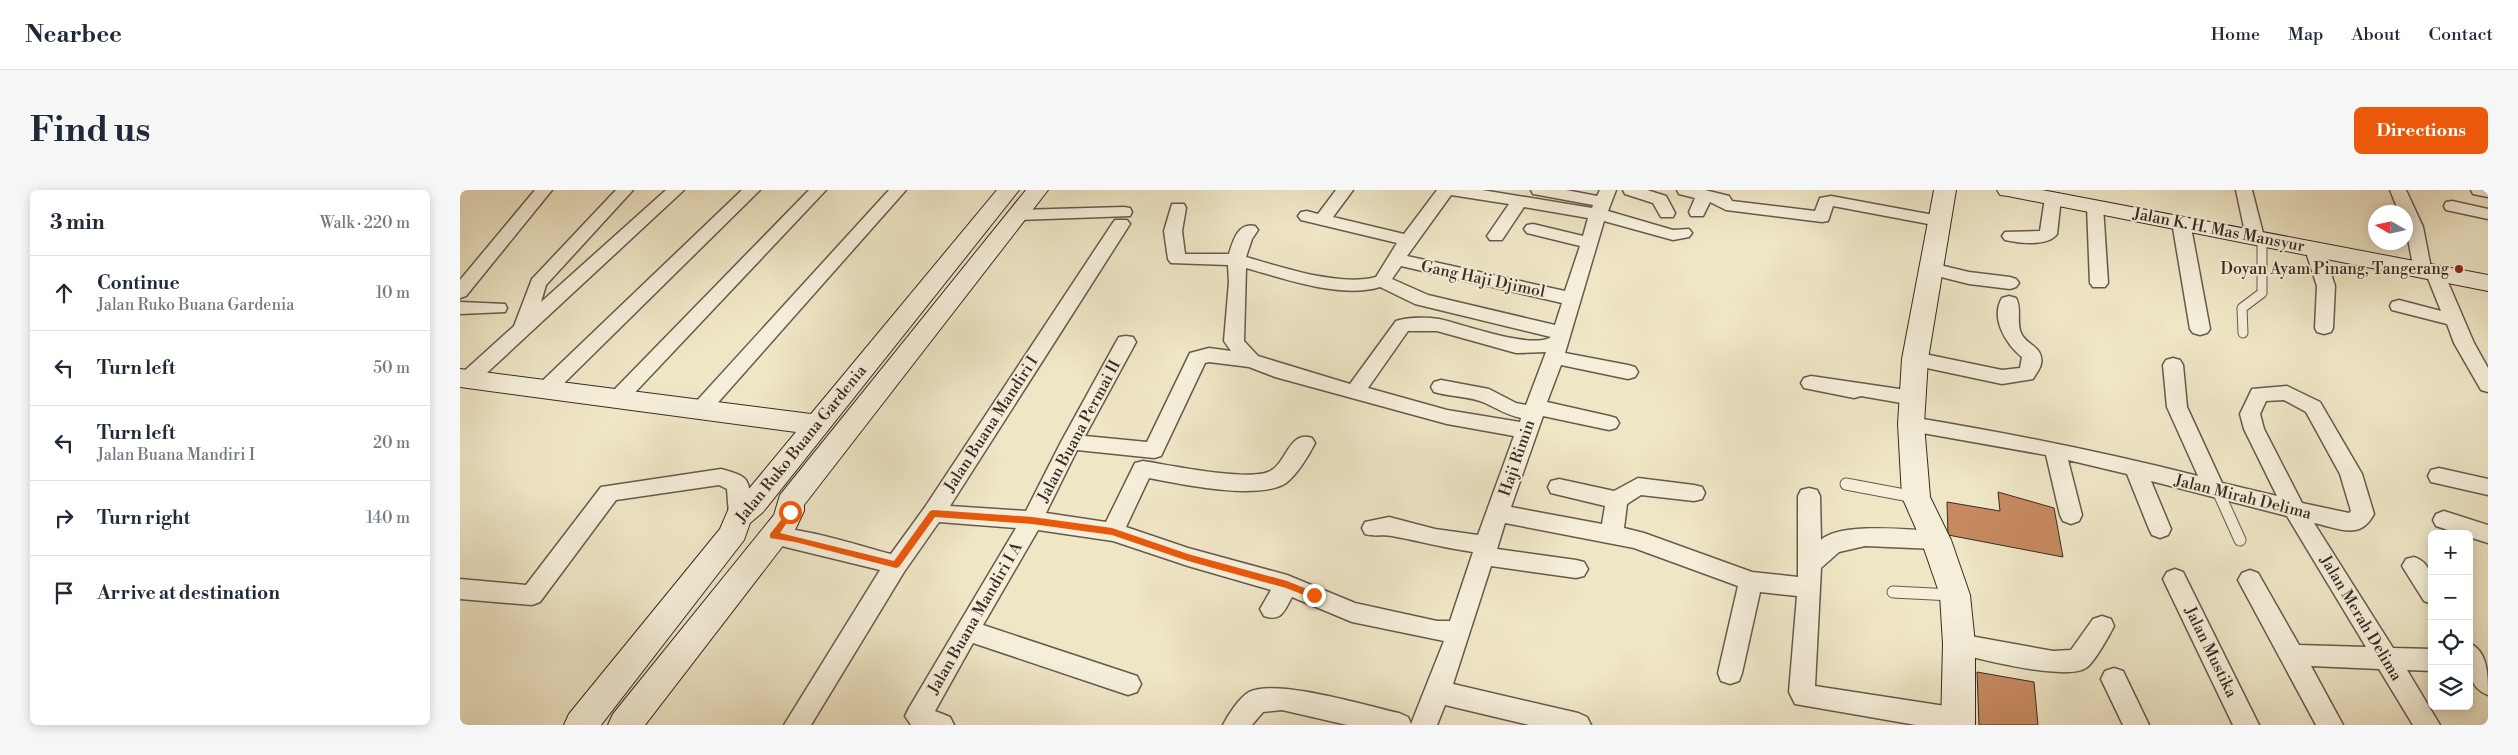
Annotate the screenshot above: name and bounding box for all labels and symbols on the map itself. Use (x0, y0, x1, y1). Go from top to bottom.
street label: Jalan K. H. Mas Mansyur (2131, 203, 2307, 256)
north arrow (2368, 205, 2413, 250)
street label: Gang Haji Djimol (1419, 256, 1547, 302)
place label: Doyan Ayam Pinang, Tangerang (2221, 259, 2450, 279)
marker: Doyan Ayam Pinang, Tangerang (2453, 263, 2465, 275)
street label: Jalan Buana Mandiri I (939, 352, 1042, 497)
street label: Jalan Buana Permai II (1033, 357, 1125, 506)
street label: Jalan Ruko Buana Gardenia (731, 360, 871, 528)
street label: Haji Rimin (1495, 417, 1540, 499)
street label: Jalan Mirah Delima (2172, 470, 2314, 524)
route start (779, 501, 802, 524)
street label: Jalan Buana Mandiri I A (923, 538, 1027, 698)
street label: Jalan Merah Delima (2315, 551, 2407, 685)
route end (1303, 584, 1326, 607)
street label: Jalan Mustika (2180, 602, 2242, 702)

